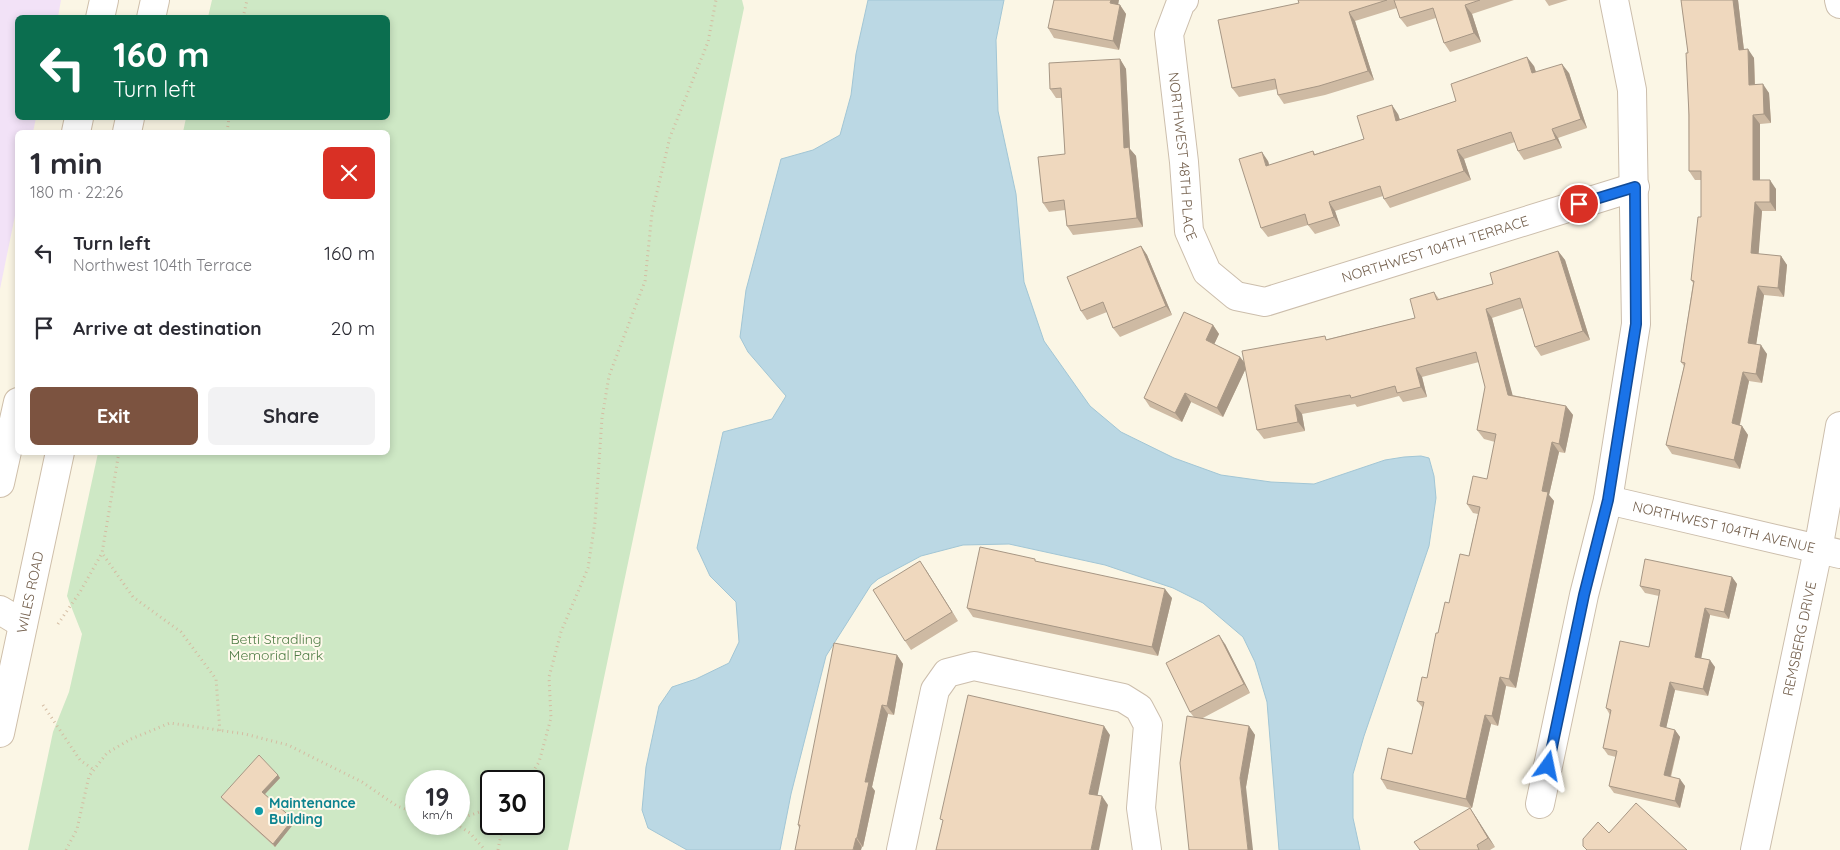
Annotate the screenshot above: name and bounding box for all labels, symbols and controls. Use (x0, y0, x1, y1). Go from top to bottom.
text: 160 m (113, 32, 210, 76)
icon: left (30, 35, 95, 100)
street label: NORTHWEST 48TH PLACE (1165, 71, 1201, 244)
text: Turn left (113, 75, 196, 103)
text: 1 min (30, 144, 103, 182)
button: close (323, 147, 375, 199)
text: 180 m · 22:26 (30, 182, 123, 202)
pin (1558, 183, 1600, 225)
icon: arrive (1565, 190, 1593, 218)
street label: NORTHWEST 104TH TERRACE (1339, 212, 1531, 287)
text: Turn left (73, 231, 151, 255)
icon: left (30, 239, 58, 267)
text: 160 m (324, 241, 375, 265)
text: Northwest 104th Terrace (73, 255, 252, 275)
icon: arrive (30, 314, 58, 342)
text: Arrive at destination (73, 316, 262, 340)
text: 20 m (331, 316, 375, 340)
button: Exit (30, 387, 198, 445)
button: Share (208, 387, 375, 445)
street label: NORTHWEST 104TH AVENUE (1631, 497, 1817, 557)
street label: WILES ROAD (13, 550, 48, 635)
street label: REMSBERG DRIVE (1779, 580, 1820, 698)
park label: Betti Stradling Memorial Park (229, 630, 323, 664)
position arrow (1521, 739, 1573, 791)
speed limit sign: 30 (480, 770, 545, 835)
text: 19 (426, 781, 449, 812)
place label: Maintenance Building (269, 794, 356, 828)
marker: Maintenance Building (253, 805, 265, 817)
text: km/h (422, 807, 453, 822)

